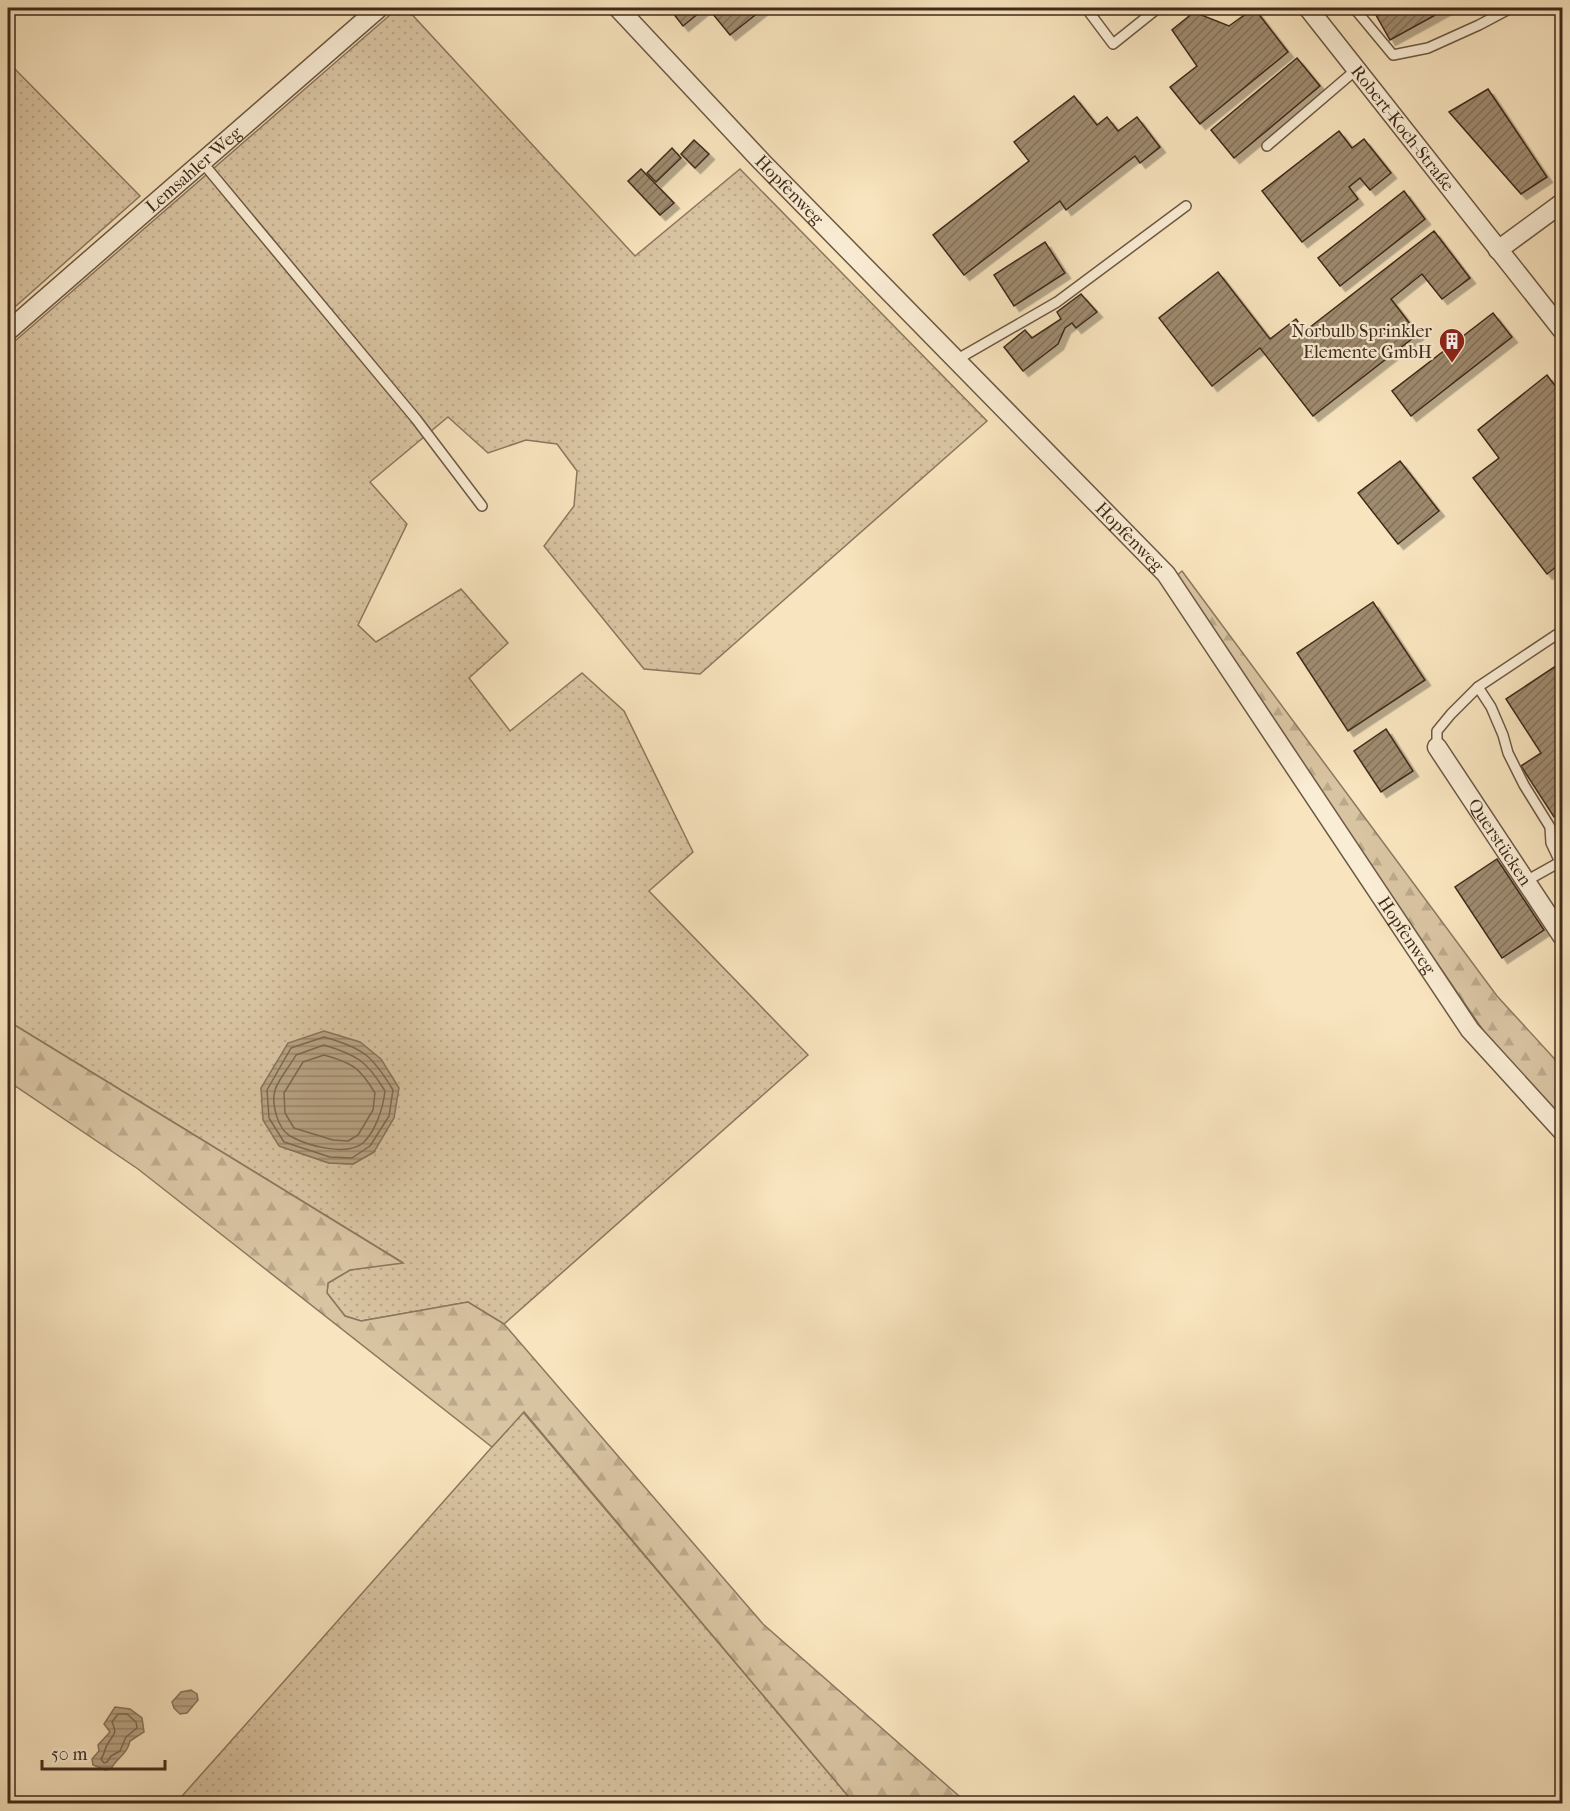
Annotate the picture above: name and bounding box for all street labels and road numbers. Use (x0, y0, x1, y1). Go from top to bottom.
street label: Robert-Koch-Straße (1346, 61, 1458, 196)
street label: Lemsahler Weg (142, 122, 246, 217)
street label: Hopfenweg (750, 151, 828, 230)
street label: Hopfenweg (1091, 498, 1168, 577)
street label: Querstücken (1463, 795, 1536, 890)
street label: Hopfenweg (1373, 893, 1440, 979)

